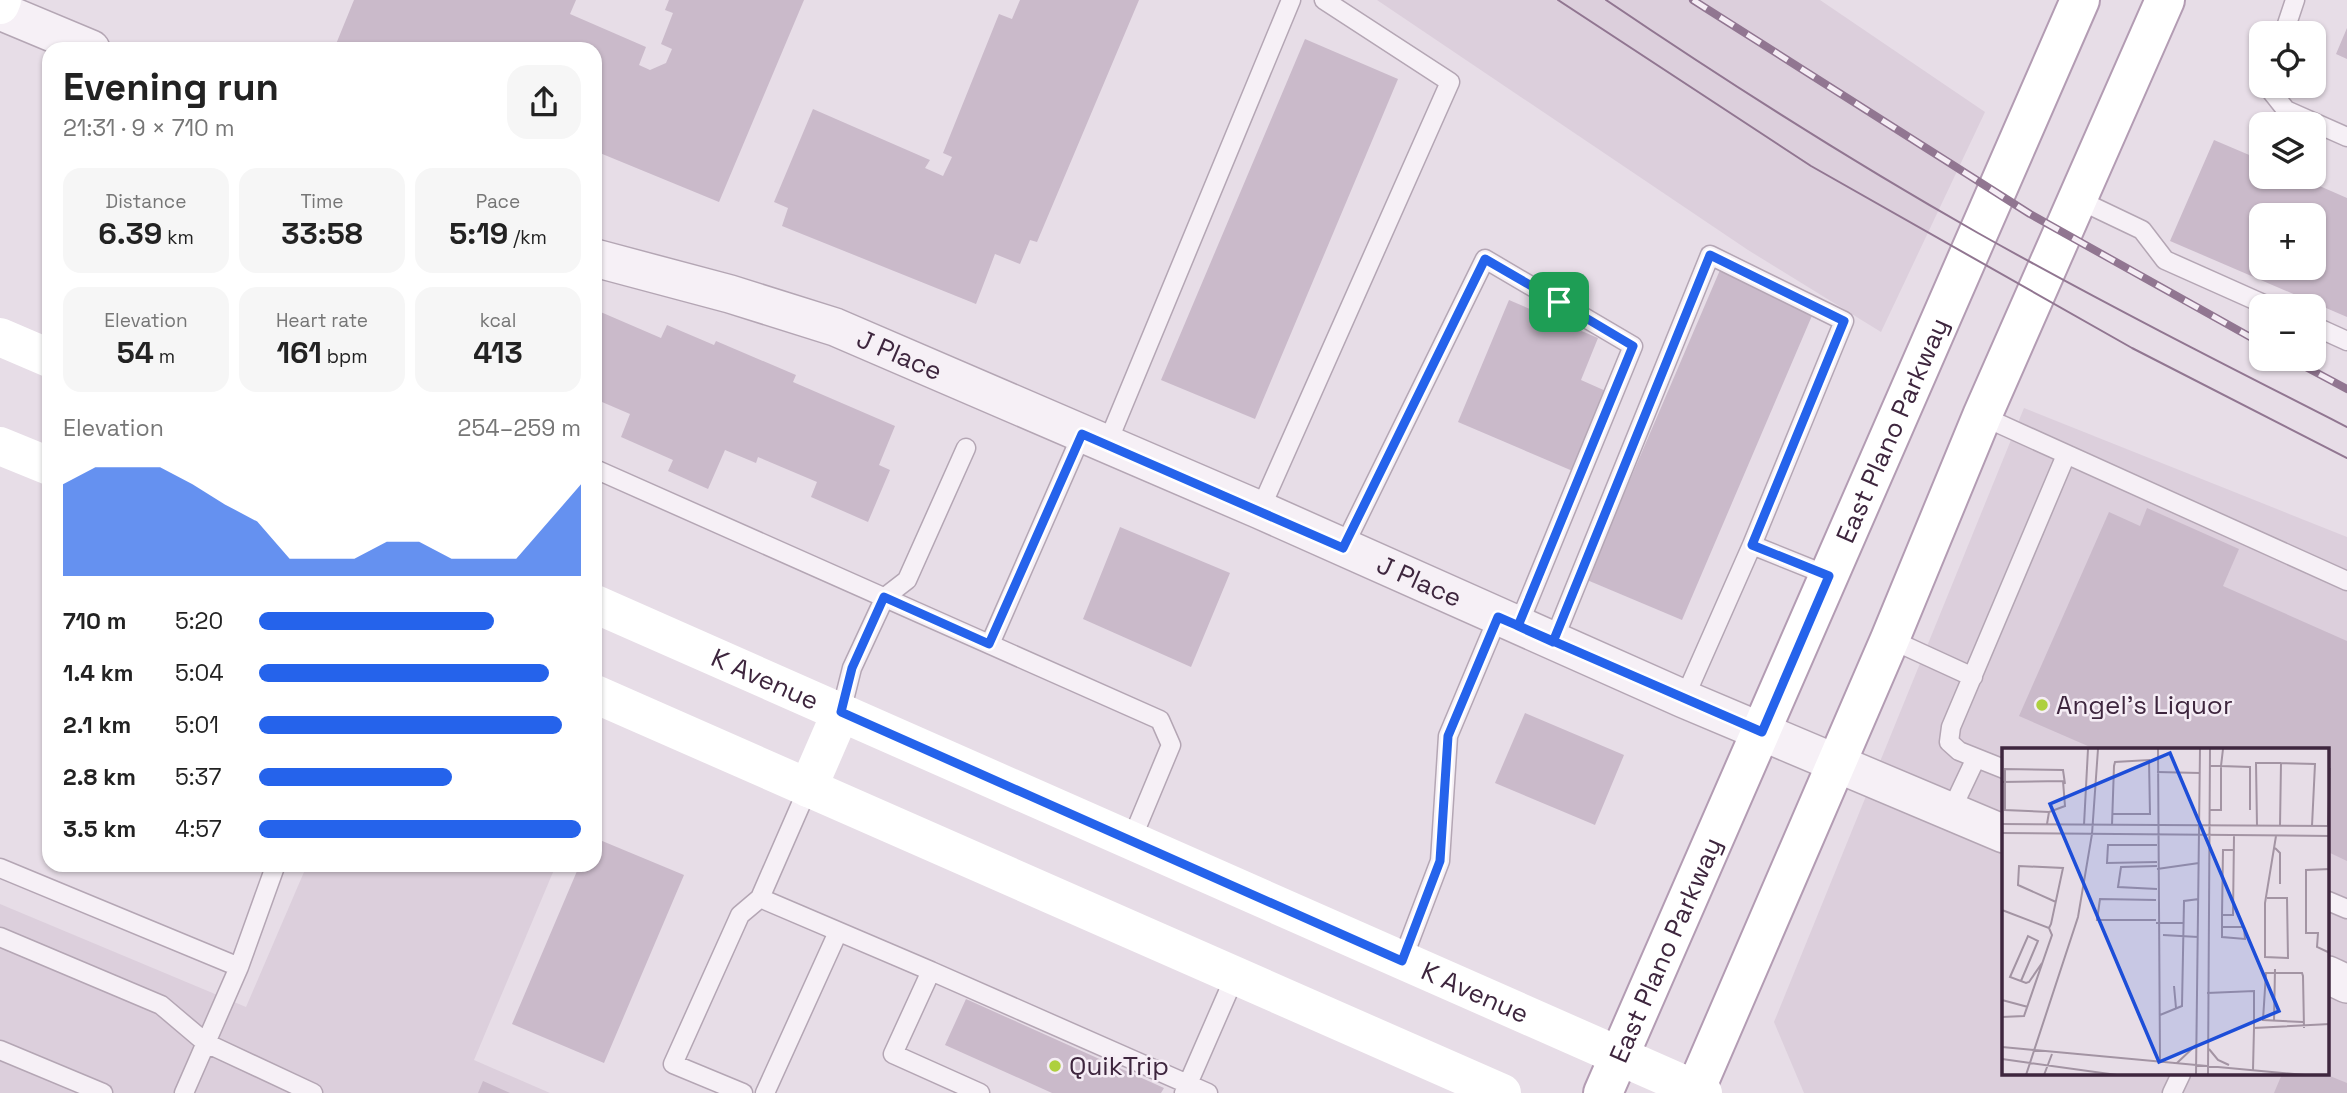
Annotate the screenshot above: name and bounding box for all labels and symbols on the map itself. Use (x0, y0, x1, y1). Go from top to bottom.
pin (1529, 272, 1589, 332)
street label: East Plano Parkway (1828, 312, 1956, 548)
street label: J Place (852, 321, 947, 388)
street label: J Place (1371, 547, 1467, 615)
street label: K Avenue (706, 641, 824, 718)
place label: Angel's Liquor (2056, 688, 2233, 722)
marker: Angel's Liquor (2034, 697, 2050, 713)
inset map (2002, 748, 2330, 1076)
street label: East Plano Parkway (1601, 832, 1729, 1068)
street label: K Avenue (1416, 954, 1534, 1031)
place label: QuikTrip (1069, 1049, 1169, 1083)
marker: QuikTrip (1047, 1058, 1063, 1074)

